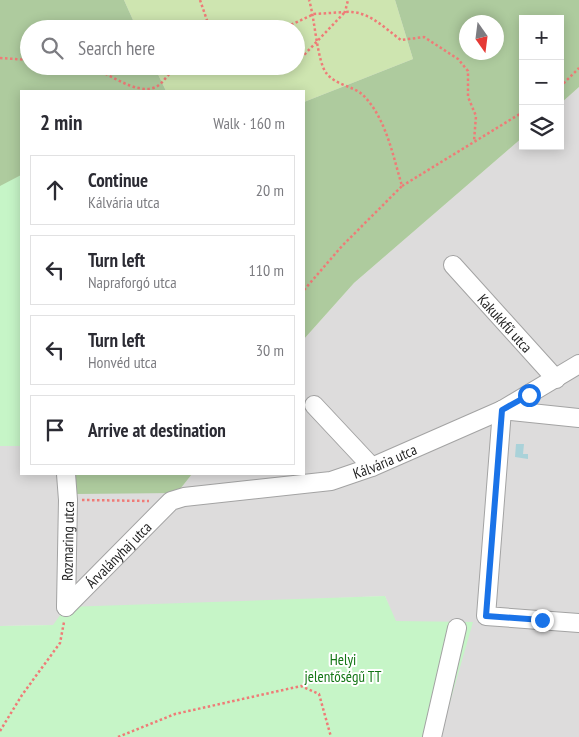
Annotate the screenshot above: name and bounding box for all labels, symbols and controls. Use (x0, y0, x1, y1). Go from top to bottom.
north arrow (459, 15, 504, 60)
map controls (519, 15, 564, 150)
button: + (519, 15, 564, 60)
search box (20, 20, 305, 75)
icon: search (38, 34, 66, 62)
text: Search here (78, 36, 155, 60)
button: − (519, 60, 564, 105)
button: layers (519, 105, 564, 150)
text: 2 min (40, 109, 82, 136)
text: Walk · 160 m (213, 113, 285, 133)
text: Continue (88, 168, 148, 192)
icon: ahead (41, 176, 69, 204)
text: 20 m (256, 180, 284, 200)
text: Kálvária utca (88, 192, 160, 212)
text: Turn left (88, 248, 145, 272)
icon: left (41, 256, 69, 284)
text: 110 m (249, 260, 284, 280)
text: Napraforgó utca (88, 272, 177, 292)
street label: Kakukkfű utca (474, 290, 537, 356)
text: Turn left (88, 328, 145, 352)
icon: left (41, 336, 69, 364)
text: 30 m (256, 340, 284, 360)
text: Honvéd utca (88, 352, 157, 372)
route start (518, 384, 541, 407)
icon: arrive (41, 416, 69, 444)
text: Arrive at destination (88, 418, 226, 442)
street label: Kálvária utca (350, 439, 419, 482)
street label: Rozmaring utca (57, 501, 77, 581)
street label: Árvalányhaj utca (81, 517, 155, 592)
route end (531, 609, 554, 632)
park label: Helyi jelentőségű TT (305, 650, 382, 686)

